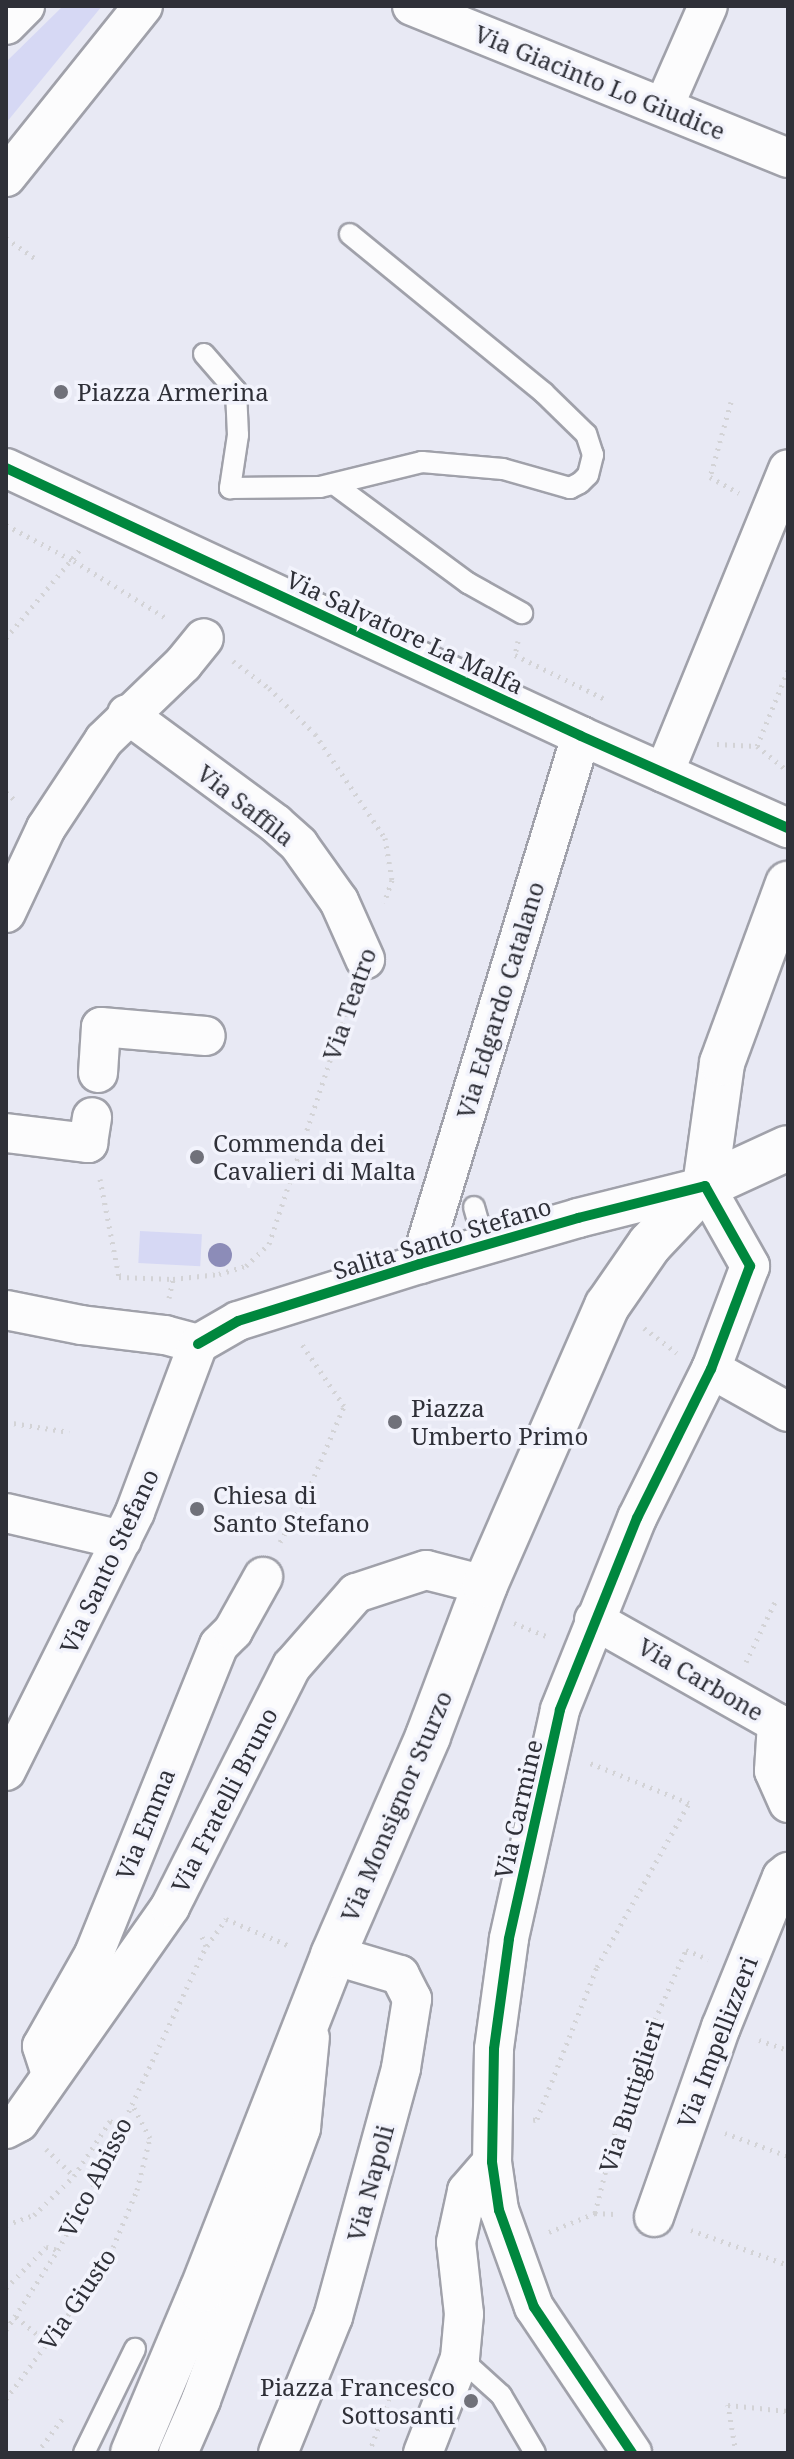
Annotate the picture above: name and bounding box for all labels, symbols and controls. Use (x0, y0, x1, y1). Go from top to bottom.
street label: Via Giacinto Lo Giudice (471, 19, 729, 145)
place label: Piazza Armerina (77, 378, 269, 406)
marker: Piazza Armerina (52, 383, 70, 401)
street label: Via Salvatore La Malfa (282, 564, 528, 700)
street label: Via Saffila (192, 758, 300, 852)
street label: Via Edgardo Catalano (450, 878, 550, 1122)
street label: Via Teatro (316, 944, 382, 1064)
place label: Commenda dei Cavalieri di Malta (213, 1129, 416, 1185)
marker: Commenda dei Cavalieri di Malta (188, 1148, 206, 1166)
street label: Salita Santo Stefano (329, 1191, 555, 1285)
place label: Piazza Umberto Primo (411, 1394, 588, 1450)
marker: Piazza Umberto Primo (386, 1413, 404, 1431)
street label: Via Santo Stefano (54, 1464, 164, 1658)
place label: Chiesa di Santo Stefano (213, 1481, 370, 1537)
marker: Chiesa di Santo Stefano (188, 1500, 206, 1518)
street label: Via Carbone (633, 1632, 769, 1726)
street label: Via Monsignor Sturzo (334, 1686, 458, 1926)
street label: Via Fratelli Bruno (165, 1703, 283, 1897)
street label: Via Carmine (488, 1737, 548, 1881)
street label: Via Emma (110, 1764, 180, 1884)
street label: Via Impellizzeri (671, 1952, 763, 2132)
street label: Via Buttiglieri (593, 2016, 669, 2176)
street label: Vico Abisso (53, 2112, 137, 2242)
street label: Via Napoli (341, 2122, 399, 2244)
street label: Via Giusto (32, 2243, 122, 2355)
place label: Piazza Francesco Sottosanti (260, 2373, 455, 2429)
marker: Piazza Francesco Sottosanti (462, 2392, 480, 2410)

